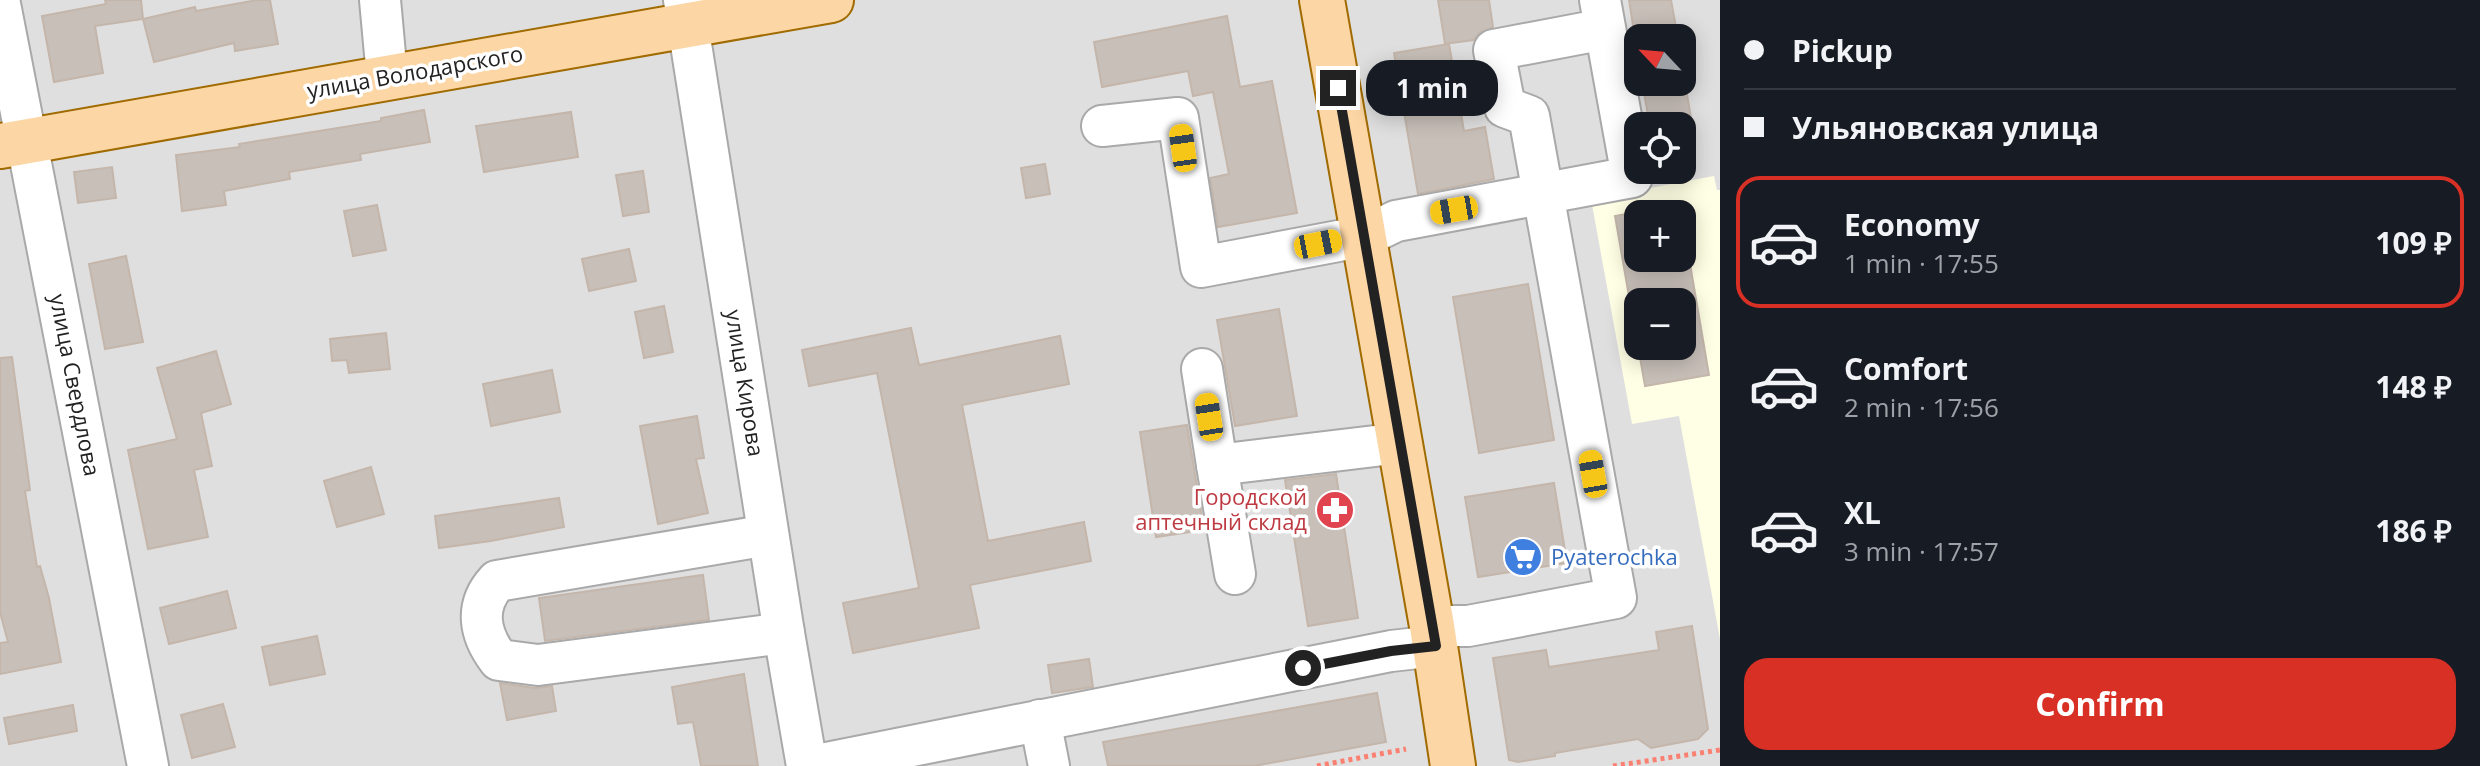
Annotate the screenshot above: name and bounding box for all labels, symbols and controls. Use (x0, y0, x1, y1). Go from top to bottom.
north arrow (1624, 24, 1696, 96)
map controls (1624, 24, 1696, 360)
text: Pickup (1792, 30, 1893, 71)
street label: улица Володарского (305, 37, 525, 105)
callout: 1 min (1366, 60, 1498, 116)
route end (1320, 70, 1356, 106)
text: 1 min (1396, 70, 1468, 106)
text: Ульяновская улица (1792, 107, 2099, 148)
button: locate (1624, 112, 1696, 184)
car (1168, 123, 1198, 173)
car (1428, 194, 1480, 226)
button: + (1624, 200, 1696, 272)
text: Economy (1844, 204, 1980, 245)
icon: car (1748, 206, 1820, 278)
text: 109 ₽ (2375, 222, 2452, 263)
car (1292, 228, 1344, 260)
text: 1 min · 17:55 (1844, 245, 1999, 281)
button: − (1624, 288, 1696, 360)
street label: улица Свердлова (44, 291, 108, 478)
street label: улица Кирова (720, 307, 772, 458)
text: Comfort (1844, 348, 1968, 389)
icon: car (1748, 350, 1820, 422)
text: 148 ₽ (2375, 366, 2452, 407)
text: 2 min · 17:56 (1844, 389, 1999, 425)
car (1193, 391, 1225, 443)
car (1577, 448, 1609, 500)
place label: Городской аптечный склад (1135, 481, 1307, 536)
pharmacy icon: Городской аптечный склад (1314, 489, 1356, 531)
text: XL (1844, 492, 1881, 533)
icon: car (1748, 494, 1820, 566)
text: 186 ₽ (2375, 510, 2452, 551)
text: 3 min · 17:57 (1844, 533, 1999, 569)
supermarket icon: Pyaterochka (1502, 536, 1544, 578)
place label: Pyaterochka (1551, 541, 1678, 571)
route start (1285, 650, 1321, 686)
button: Confirm (1744, 658, 2456, 750)

